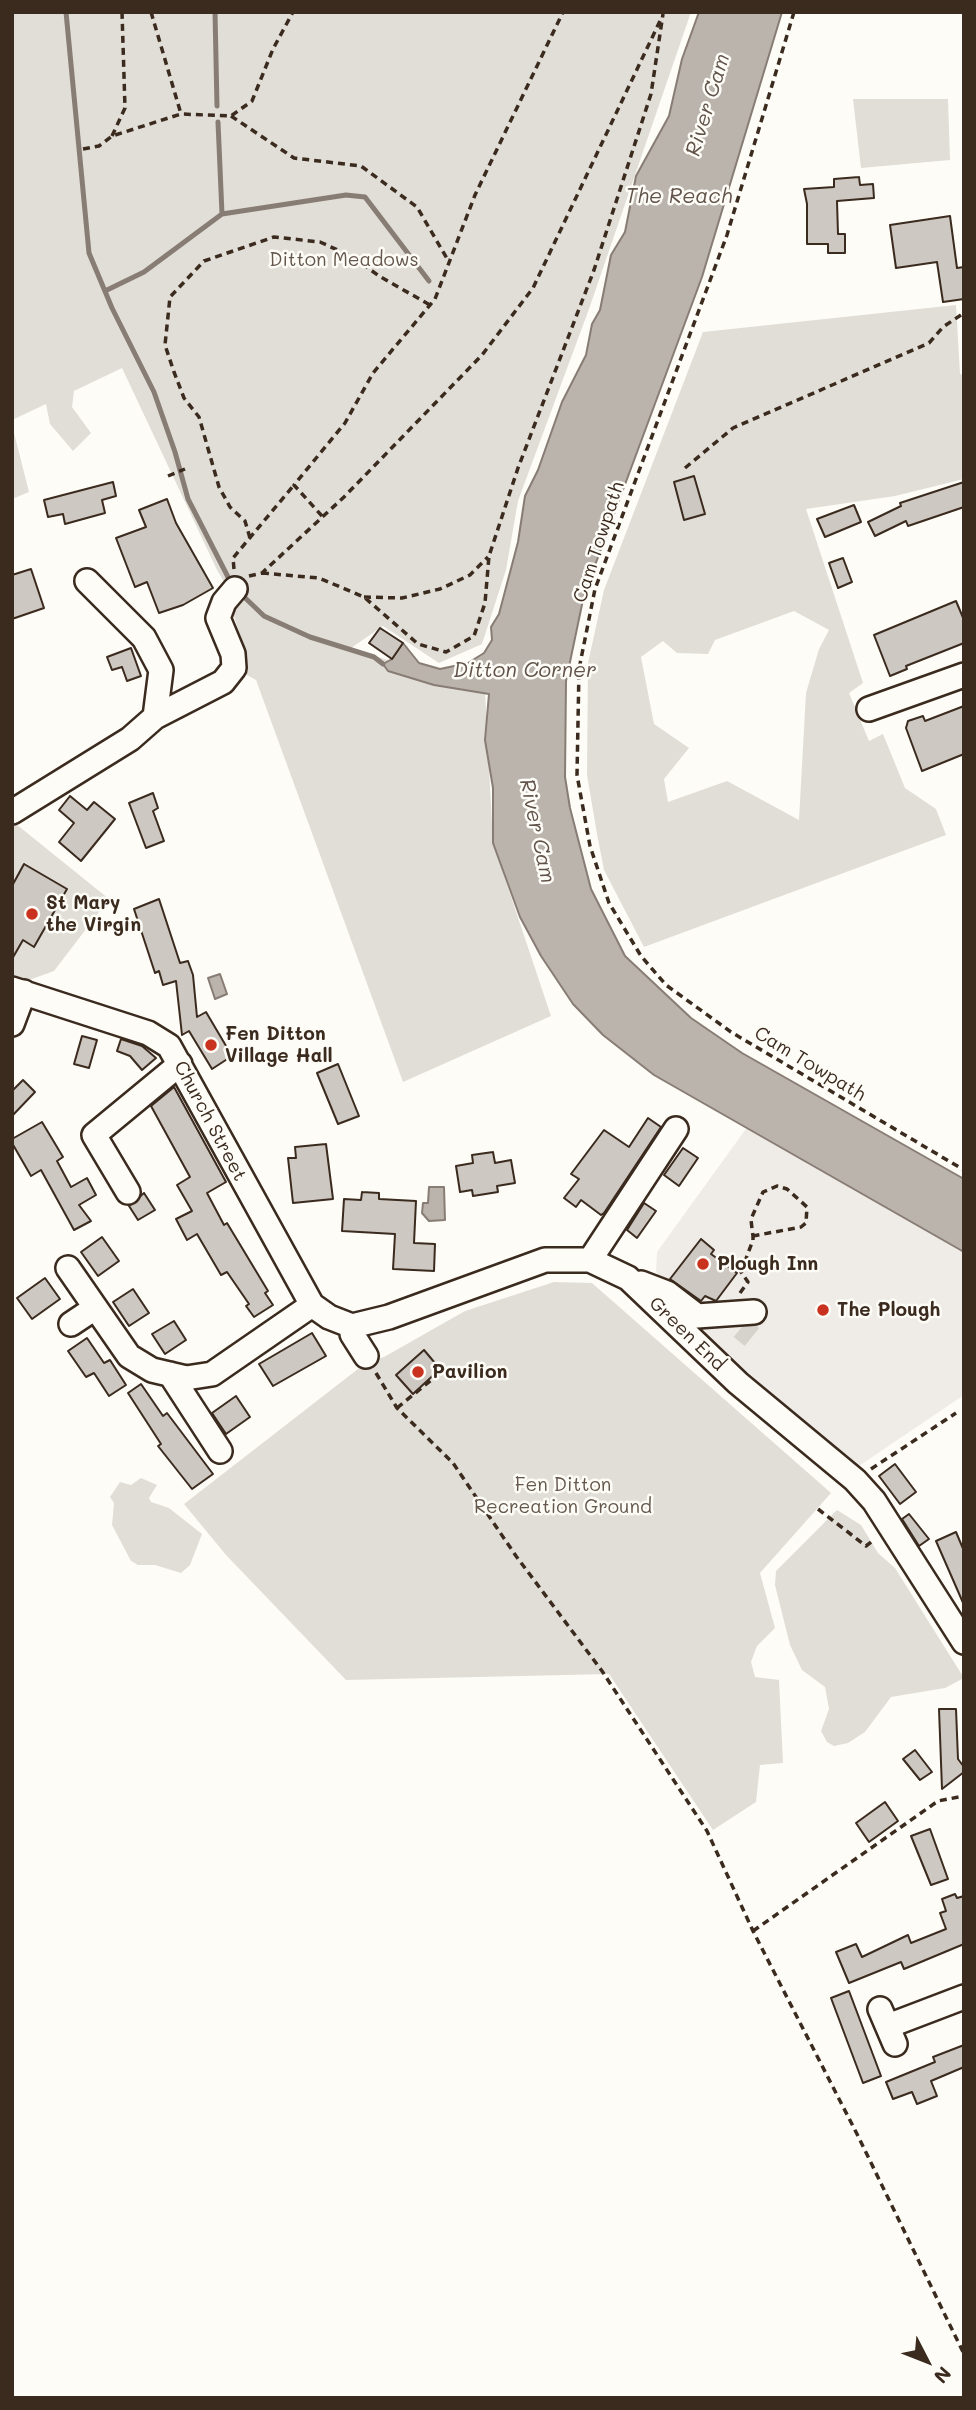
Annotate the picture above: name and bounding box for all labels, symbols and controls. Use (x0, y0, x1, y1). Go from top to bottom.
water label: River Cam (680, 51, 736, 159)
water label: The Reach (626, 184, 732, 210)
park label: Ditton Meadows (269, 249, 419, 271)
street label: Cam Towpath (569, 479, 629, 605)
water label: Ditton Corner (453, 658, 597, 684)
water label: River Cam (514, 777, 560, 885)
place label: St Mary the Virgin (46, 892, 141, 936)
marker: St Mary the Virgin (24, 906, 40, 922)
street label: Cam Towpath (750, 1022, 870, 1106)
place label: Fen Ditton Village Hall (225, 1023, 333, 1067)
marker: Fen Ditton Village Hall (203, 1037, 219, 1053)
street label: Church Street (169, 1057, 251, 1185)
place label: Plough Inn (717, 1253, 818, 1275)
marker: Plough Inn (695, 1256, 711, 1272)
street label: Green End (644, 1292, 730, 1376)
place label: The Plough (837, 1299, 940, 1321)
marker: The Plough (815, 1302, 831, 1318)
place label: Pavilion (432, 1361, 507, 1383)
marker: Pavilion (410, 1364, 426, 1380)
park label: Fen Ditton Recreation Ground (474, 1474, 652, 1518)
north arrow (892, 2326, 962, 2396)
text: N (929, 2362, 957, 2389)

